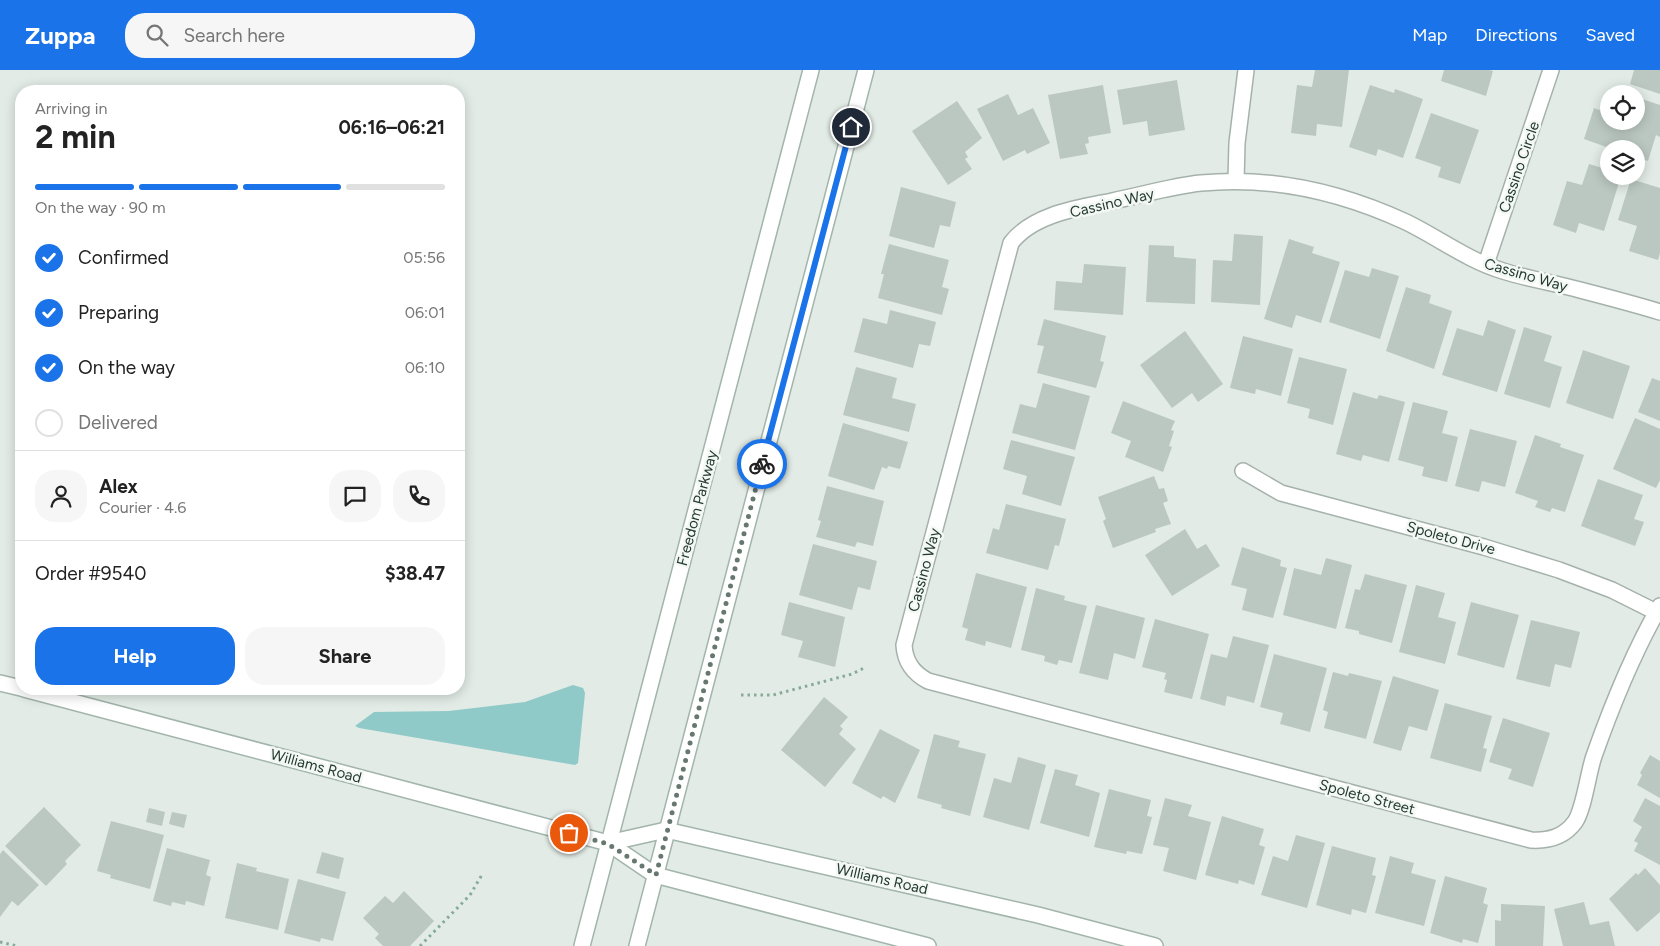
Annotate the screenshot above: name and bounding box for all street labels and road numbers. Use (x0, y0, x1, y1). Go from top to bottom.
street label: Cassino Circle (1495, 119, 1543, 215)
street label: Cassino Way (1068, 185, 1156, 221)
street label: Cassino Way (1482, 255, 1570, 296)
street label: Freedom Parkway (673, 448, 721, 568)
street label: Spoleto Drive (1405, 518, 1497, 558)
street label: Cassino Way (904, 526, 944, 614)
street label: Williams Road (268, 745, 364, 787)
street label: Spoleto Street (1317, 776, 1417, 818)
street label: Williams Road (834, 860, 930, 898)

